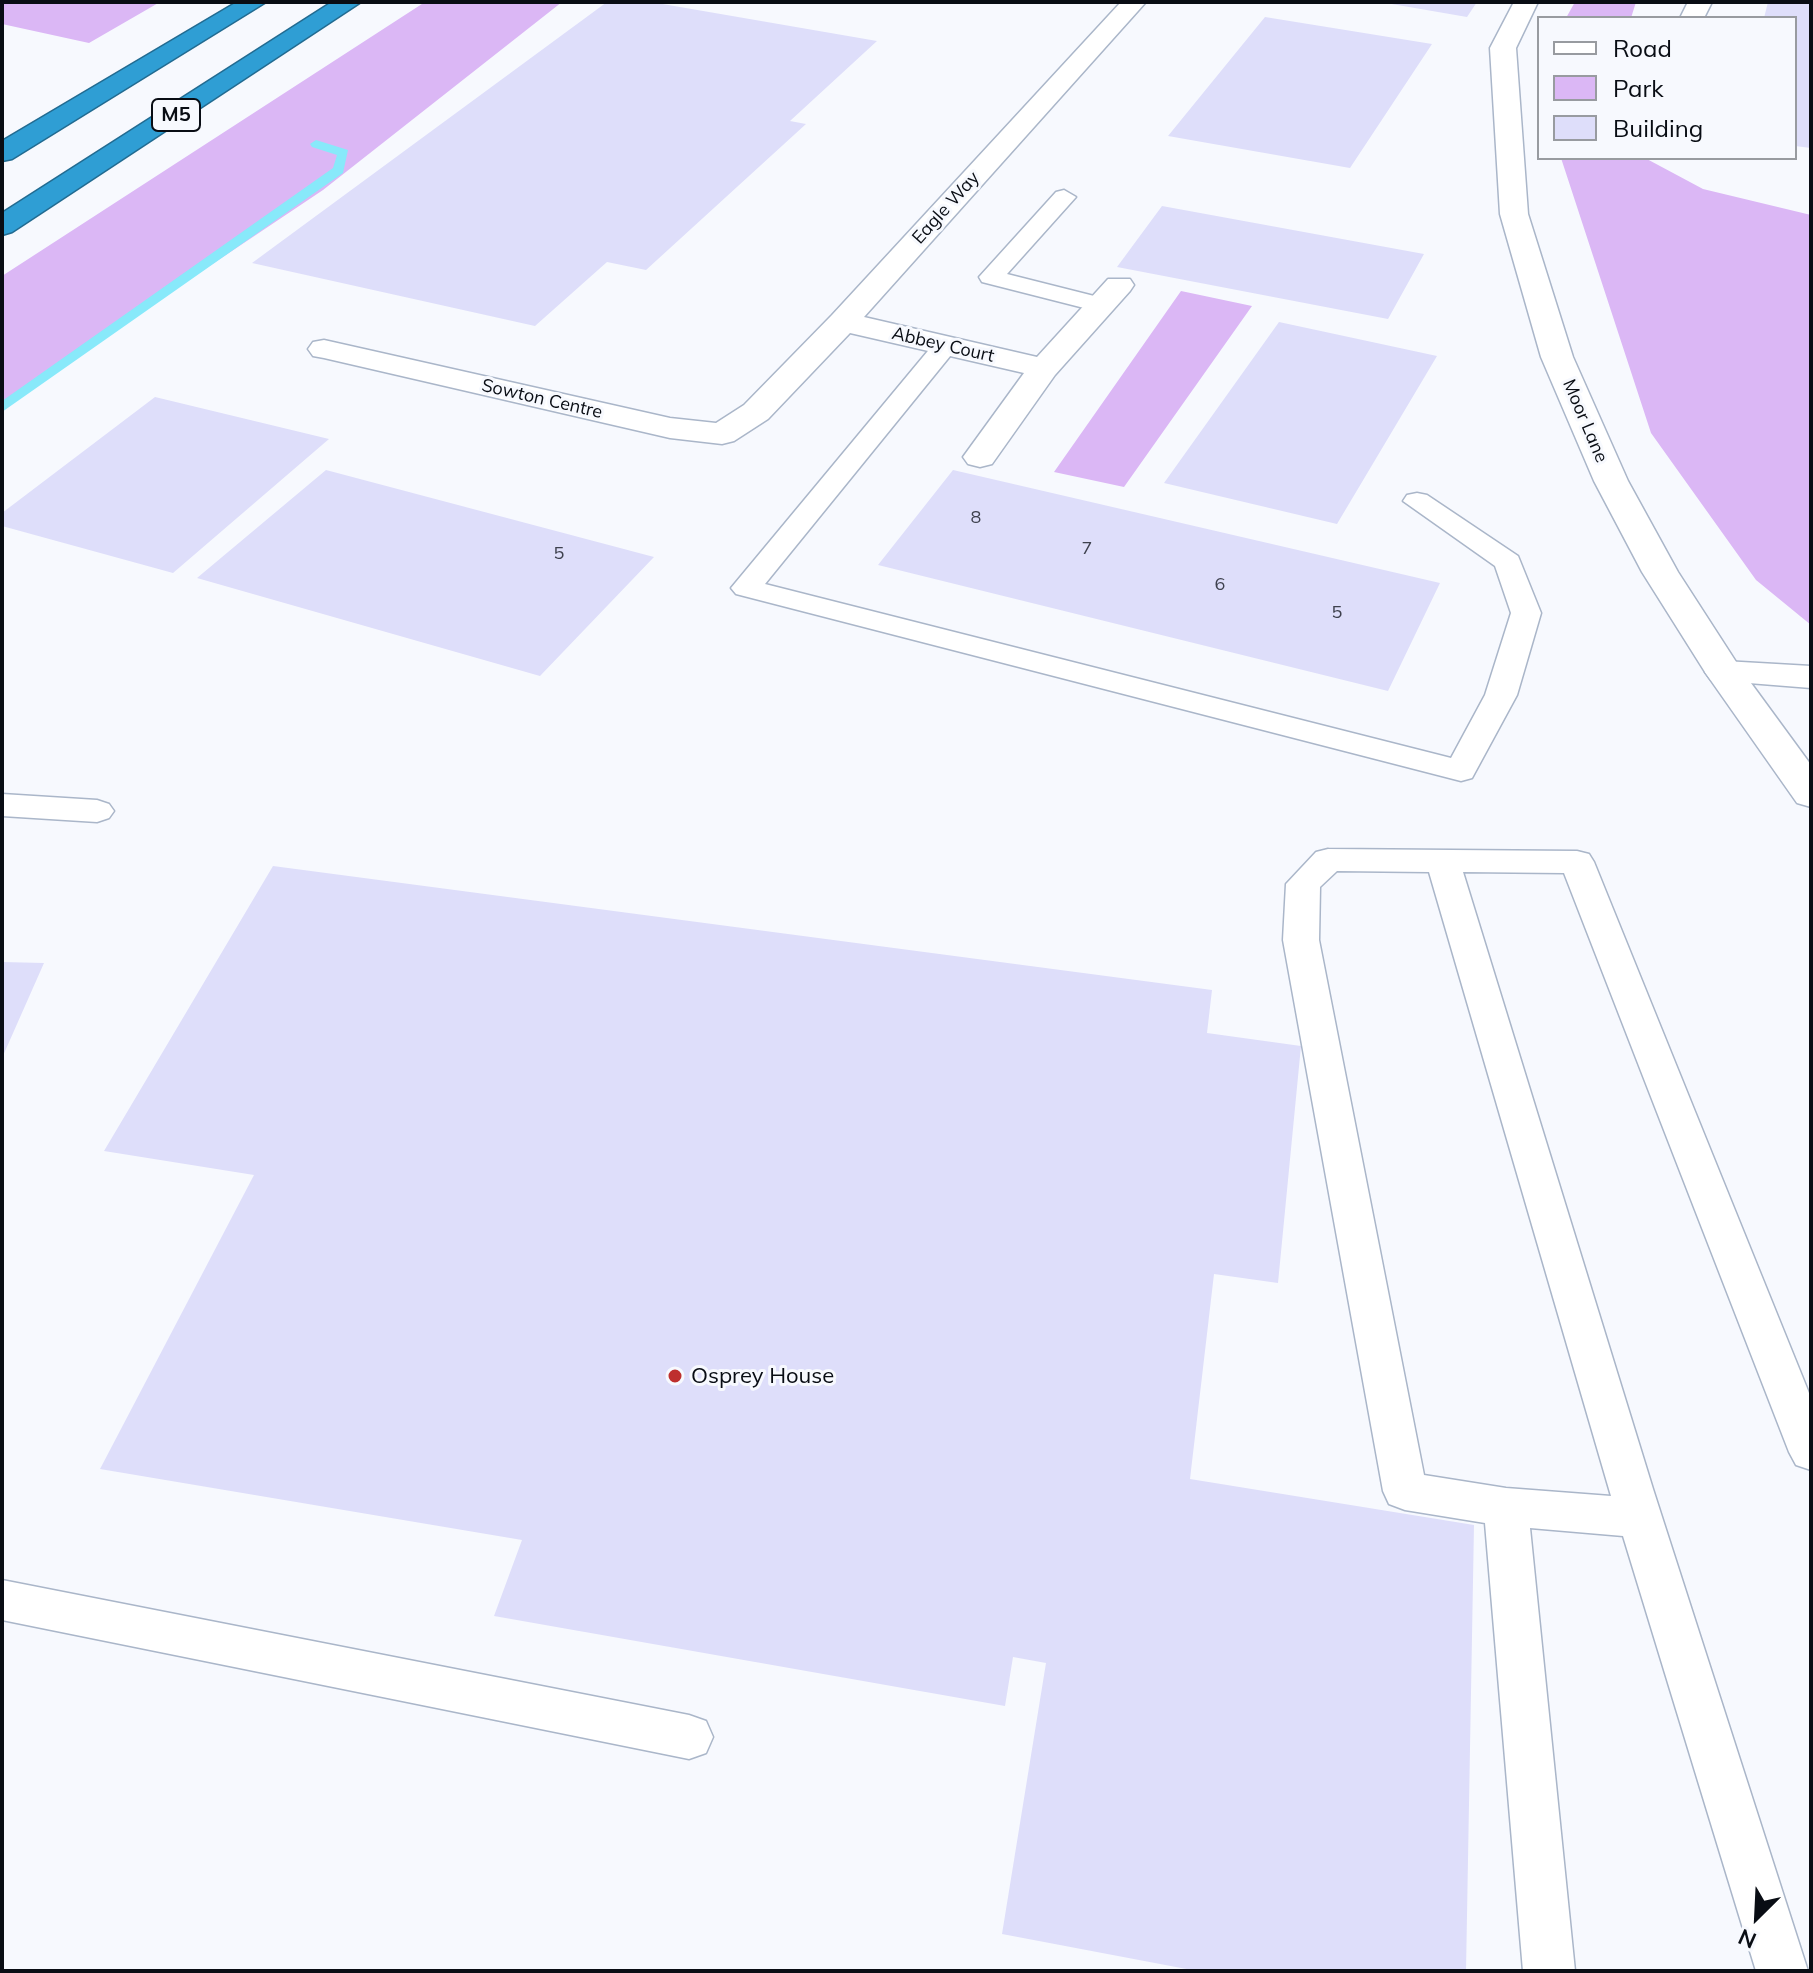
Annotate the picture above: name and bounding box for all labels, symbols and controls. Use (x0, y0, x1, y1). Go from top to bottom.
legend (1537, 16, 1797, 160)
text: Road (1613, 33, 1672, 63)
text: Park (1613, 73, 1664, 103)
road number: M5 (152, 99, 200, 131)
text: Building (1613, 113, 1703, 143)
street label: Eagle Way (908, 167, 984, 249)
street label: Abbey Court (890, 323, 996, 367)
street label: Sowton Centre (479, 375, 605, 423)
street label: Moor Lane (1558, 376, 1612, 466)
house number: 8 (971, 507, 981, 529)
house number: 7 (1082, 538, 1092, 560)
house number: 5 (554, 543, 564, 565)
house number: 6 (1215, 574, 1225, 596)
house number: 5 (1332, 602, 1342, 624)
place label: Osprey House (691, 1363, 834, 1389)
marker: Osprey House (666, 1367, 684, 1385)
north arrow (1717, 1877, 1797, 1957)
text: N (1734, 1923, 1761, 1955)

